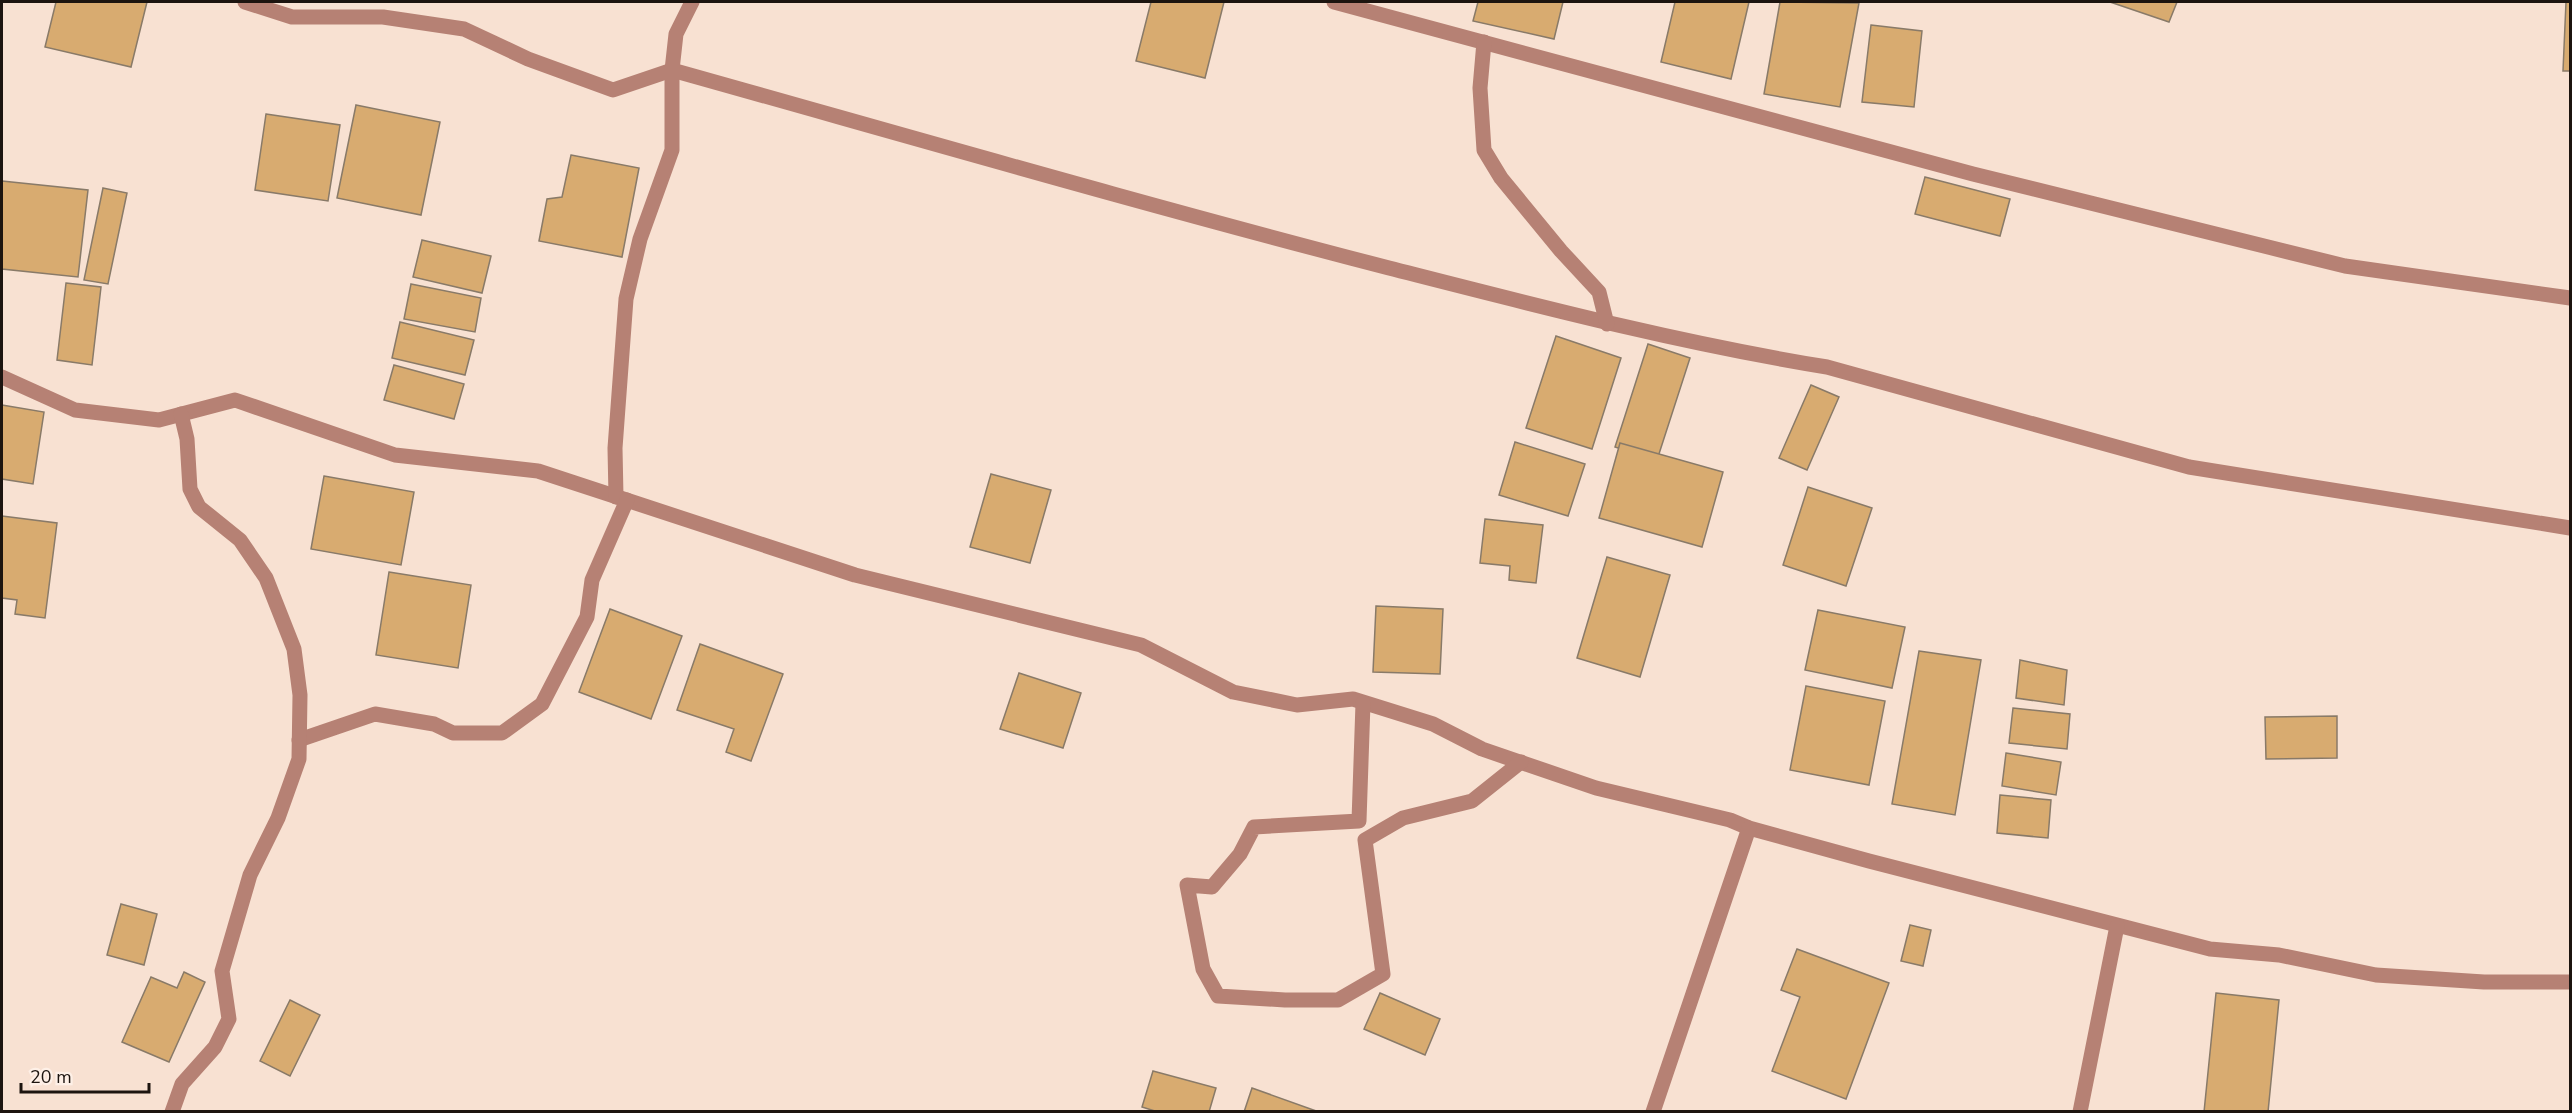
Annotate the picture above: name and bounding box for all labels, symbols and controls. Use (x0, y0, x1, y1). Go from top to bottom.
scale bar (21, 1056, 148, 1094)
text: 20 m (30, 1065, 72, 1089)

